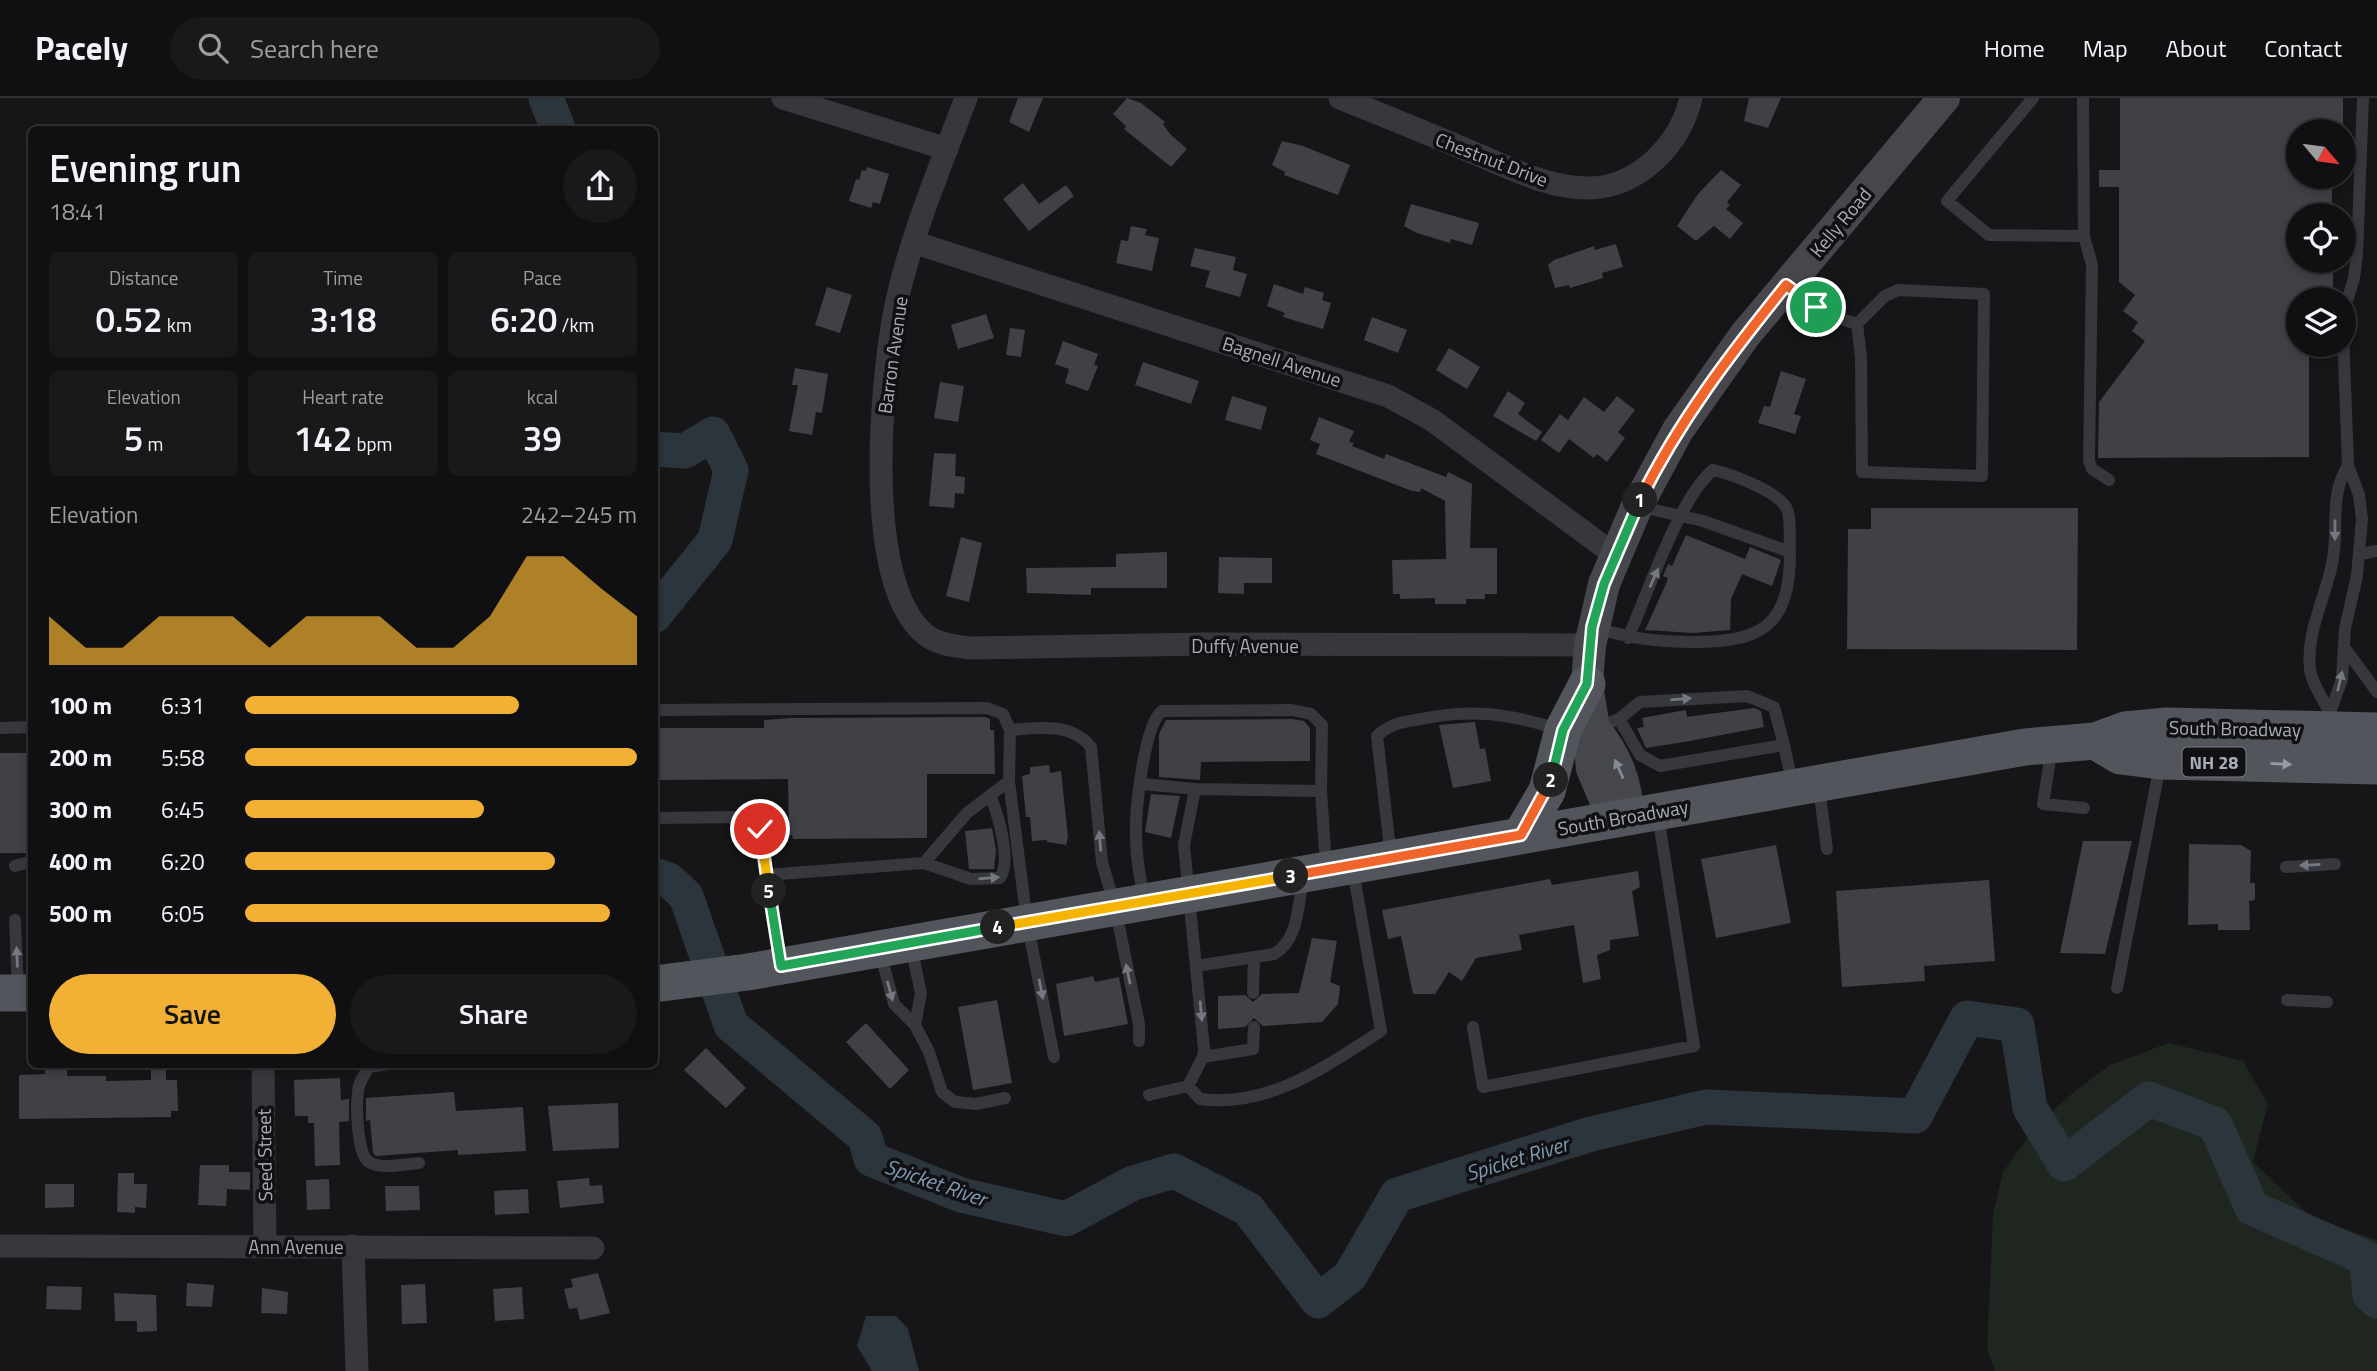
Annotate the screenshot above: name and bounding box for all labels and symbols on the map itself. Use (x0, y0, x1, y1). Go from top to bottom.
north arrow (2286, 119, 2356, 189)
street label: Chestnut Drive (1432, 124, 1552, 194)
street label: Kelly Road (1802, 181, 1878, 263)
pin (1786, 277, 1846, 337)
street label: Barron Avenue (869, 295, 915, 415)
street label: Bagnell Avenue (1219, 328, 1345, 394)
pin: 1 (1622, 482, 1658, 518)
one-way arrow (2329, 519, 2341, 541)
one-way arrow (1648, 568, 1660, 588)
street label: Duffy Avenue (1191, 631, 1299, 660)
one-way arrow (2335, 670, 2346, 692)
one-way arrow (1670, 693, 1692, 704)
street label: South Broadway (2169, 712, 2301, 744)
road number: NH 28 (2182, 748, 2246, 776)
one-way arrow (1613, 759, 1624, 780)
one-way arrow (2270, 759, 2292, 770)
pin: 2 (1534, 762, 1568, 798)
street label: South Broadway (1555, 791, 1691, 843)
pin (730, 799, 790, 859)
one-way arrow (1094, 829, 1105, 851)
pin: 3 (1274, 858, 1308, 894)
one-way arrow (2299, 860, 2321, 871)
one-way arrow (978, 872, 1000, 883)
pin: 5 (752, 874, 786, 908)
pin: 4 (981, 910, 1016, 944)
one-way arrow (11, 945, 22, 967)
one-way arrow (1123, 963, 1134, 985)
one-way arrow (1035, 978, 1046, 1000)
one-way arrow (886, 980, 896, 1001)
one-way arrow (1196, 1001, 1207, 1023)
street label: Seed Street (249, 1108, 279, 1202)
water label: Spicket River (1462, 1127, 1574, 1189)
water label: Spicket River (881, 1150, 993, 1215)
street label: Ann Avenue (248, 1232, 344, 1261)

